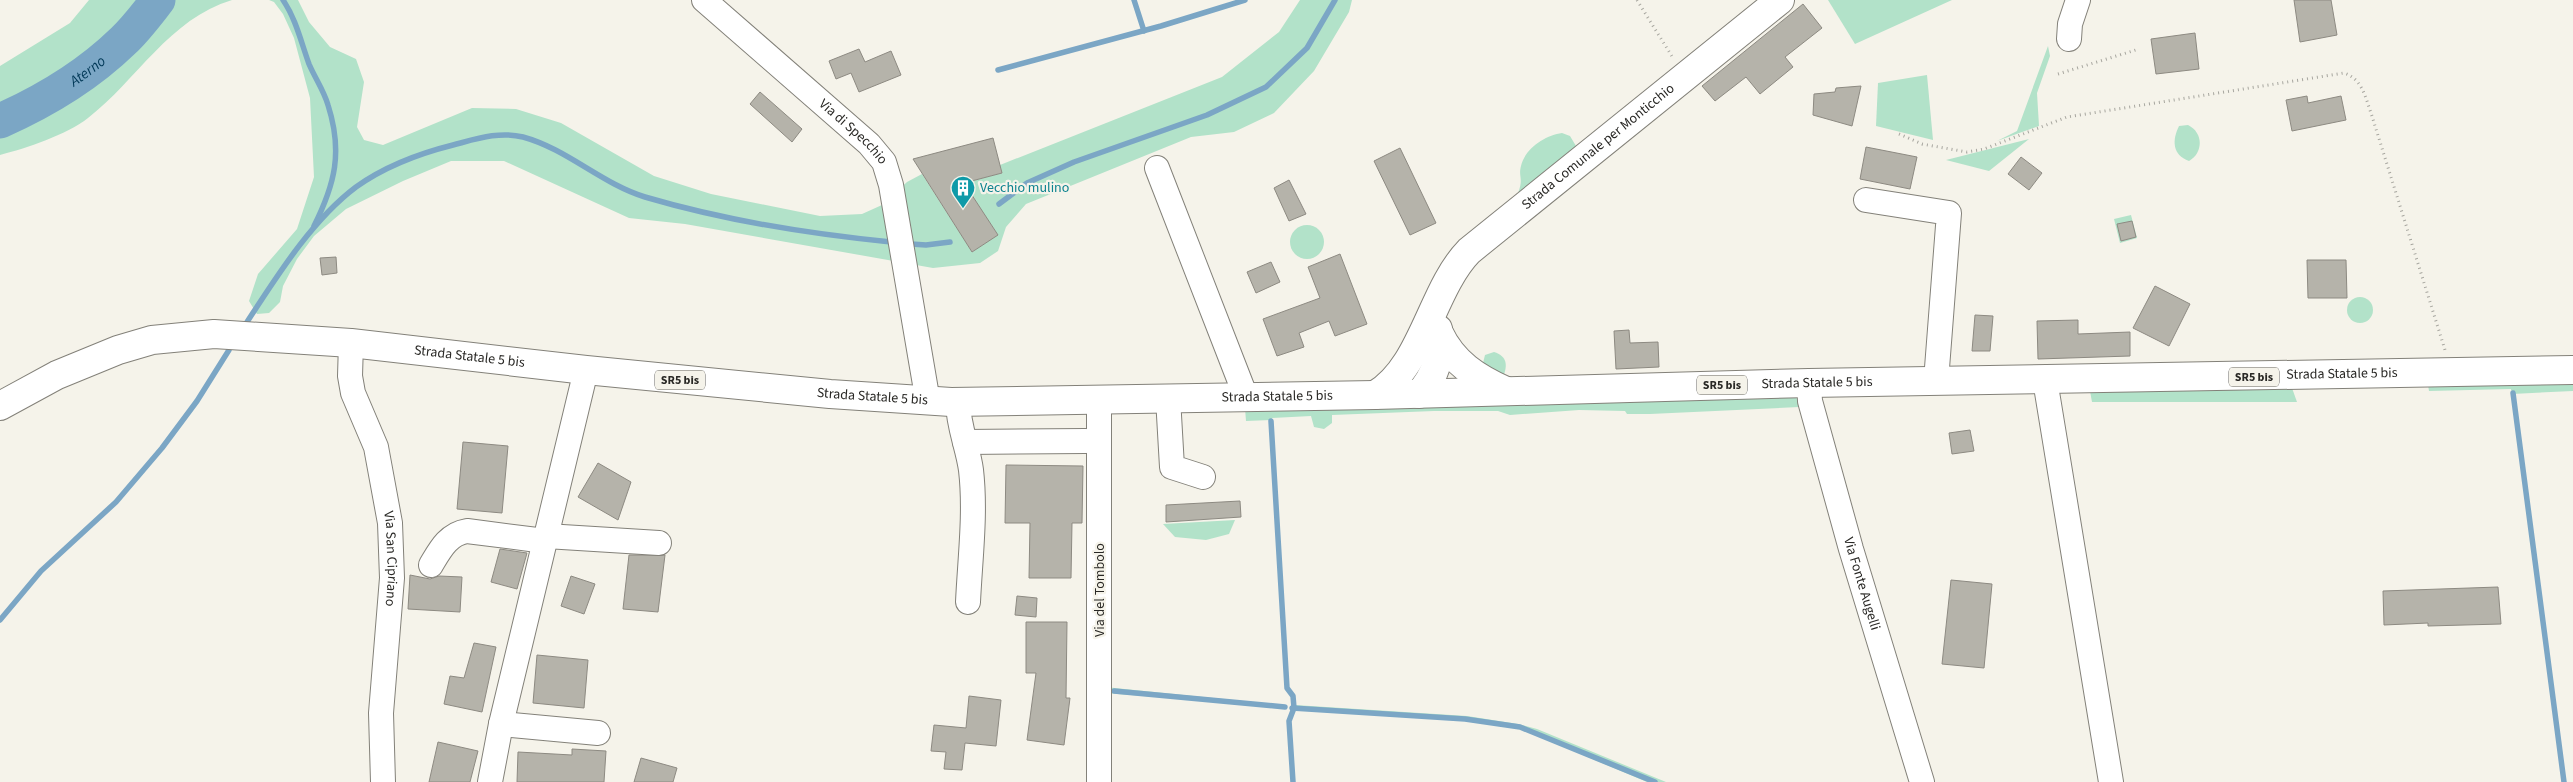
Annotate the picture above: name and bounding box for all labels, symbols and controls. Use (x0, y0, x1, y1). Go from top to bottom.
water label: Aterno (64, 50, 110, 92)
street label: Strada Comunale per Monticchio (1517, 79, 1679, 215)
street label: Via di Specchio (814, 94, 892, 169)
building icon: Vecchio mulino (950, 175, 976, 209)
place label: Vecchio mulino (980, 178, 1069, 198)
street label: Strada Statale 5 bis (413, 340, 526, 373)
street label: Strada Statale 5 bis (2286, 363, 2398, 385)
road number: SR5 bis (2229, 368, 2279, 387)
road number: SR5 bis (655, 370, 705, 390)
street label: Strada Statale 5 bis (1761, 372, 1873, 394)
road number: SR5 bis (1697, 376, 1747, 394)
street label: Strada Statale 5 bis (816, 383, 929, 410)
street label: Strada Statale 5 bis (1221, 386, 1333, 408)
street label: Via San Cipriano (378, 509, 402, 607)
street label: Via Fonte Augelli (1838, 535, 1885, 633)
street label: Via del Tombolo (1090, 543, 1110, 637)

